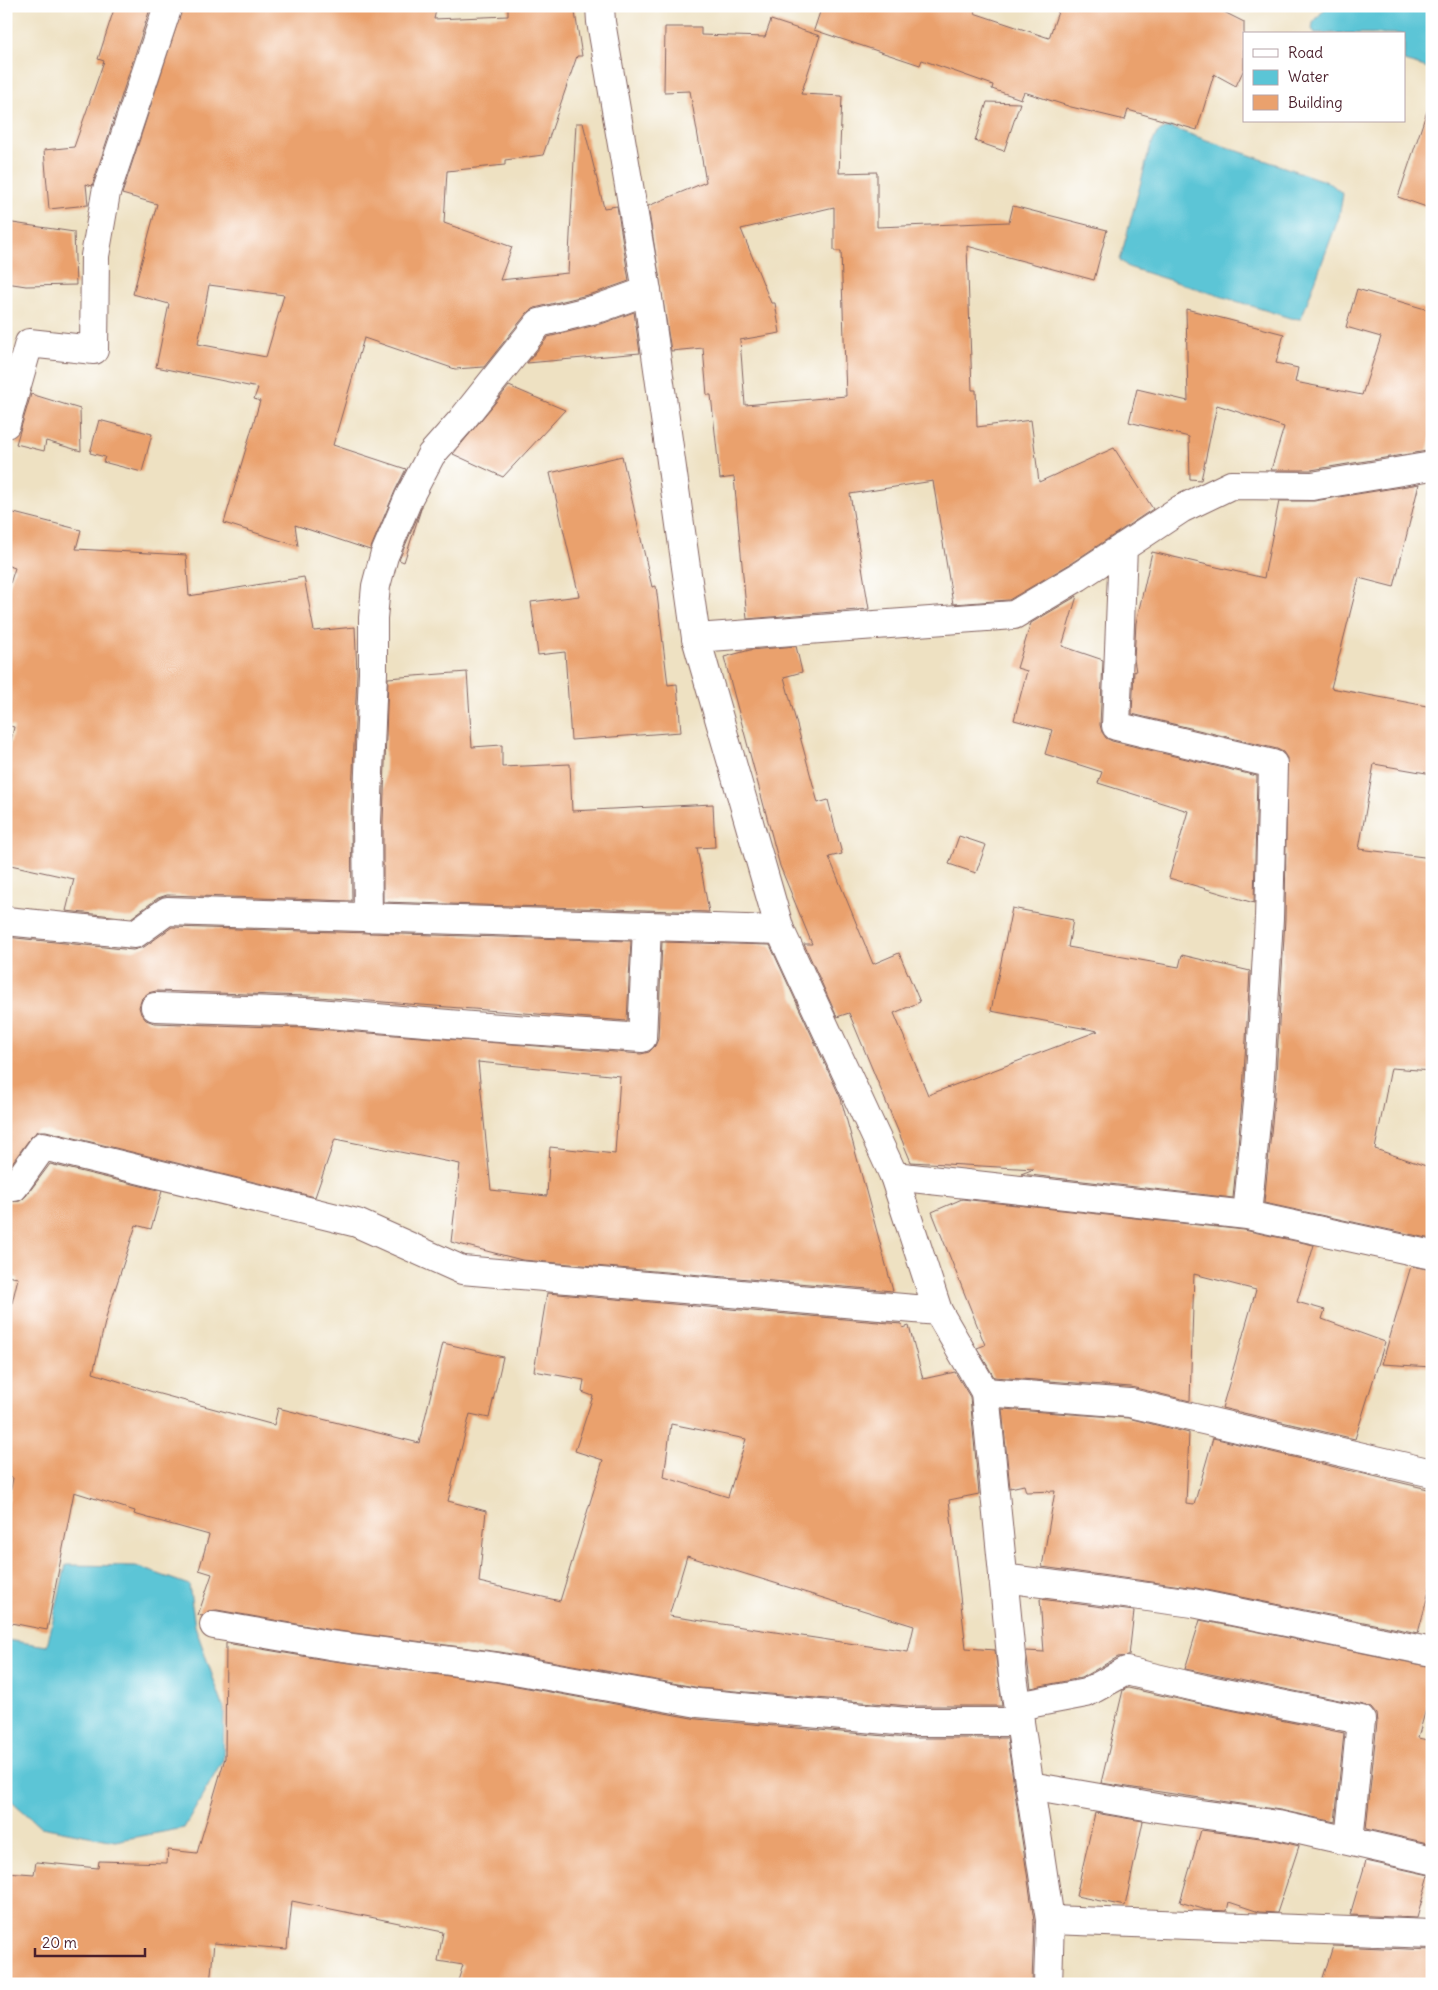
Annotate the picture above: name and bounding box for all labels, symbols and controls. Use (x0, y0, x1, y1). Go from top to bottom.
legend (1243, 32, 1406, 122)
text: Road (1288, 43, 1323, 62)
text: Water (1288, 67, 1329, 86)
text: Building (1288, 93, 1343, 112)
scale bar (35, 1925, 145, 1957)
text: 20 m (42, 1933, 77, 1952)

